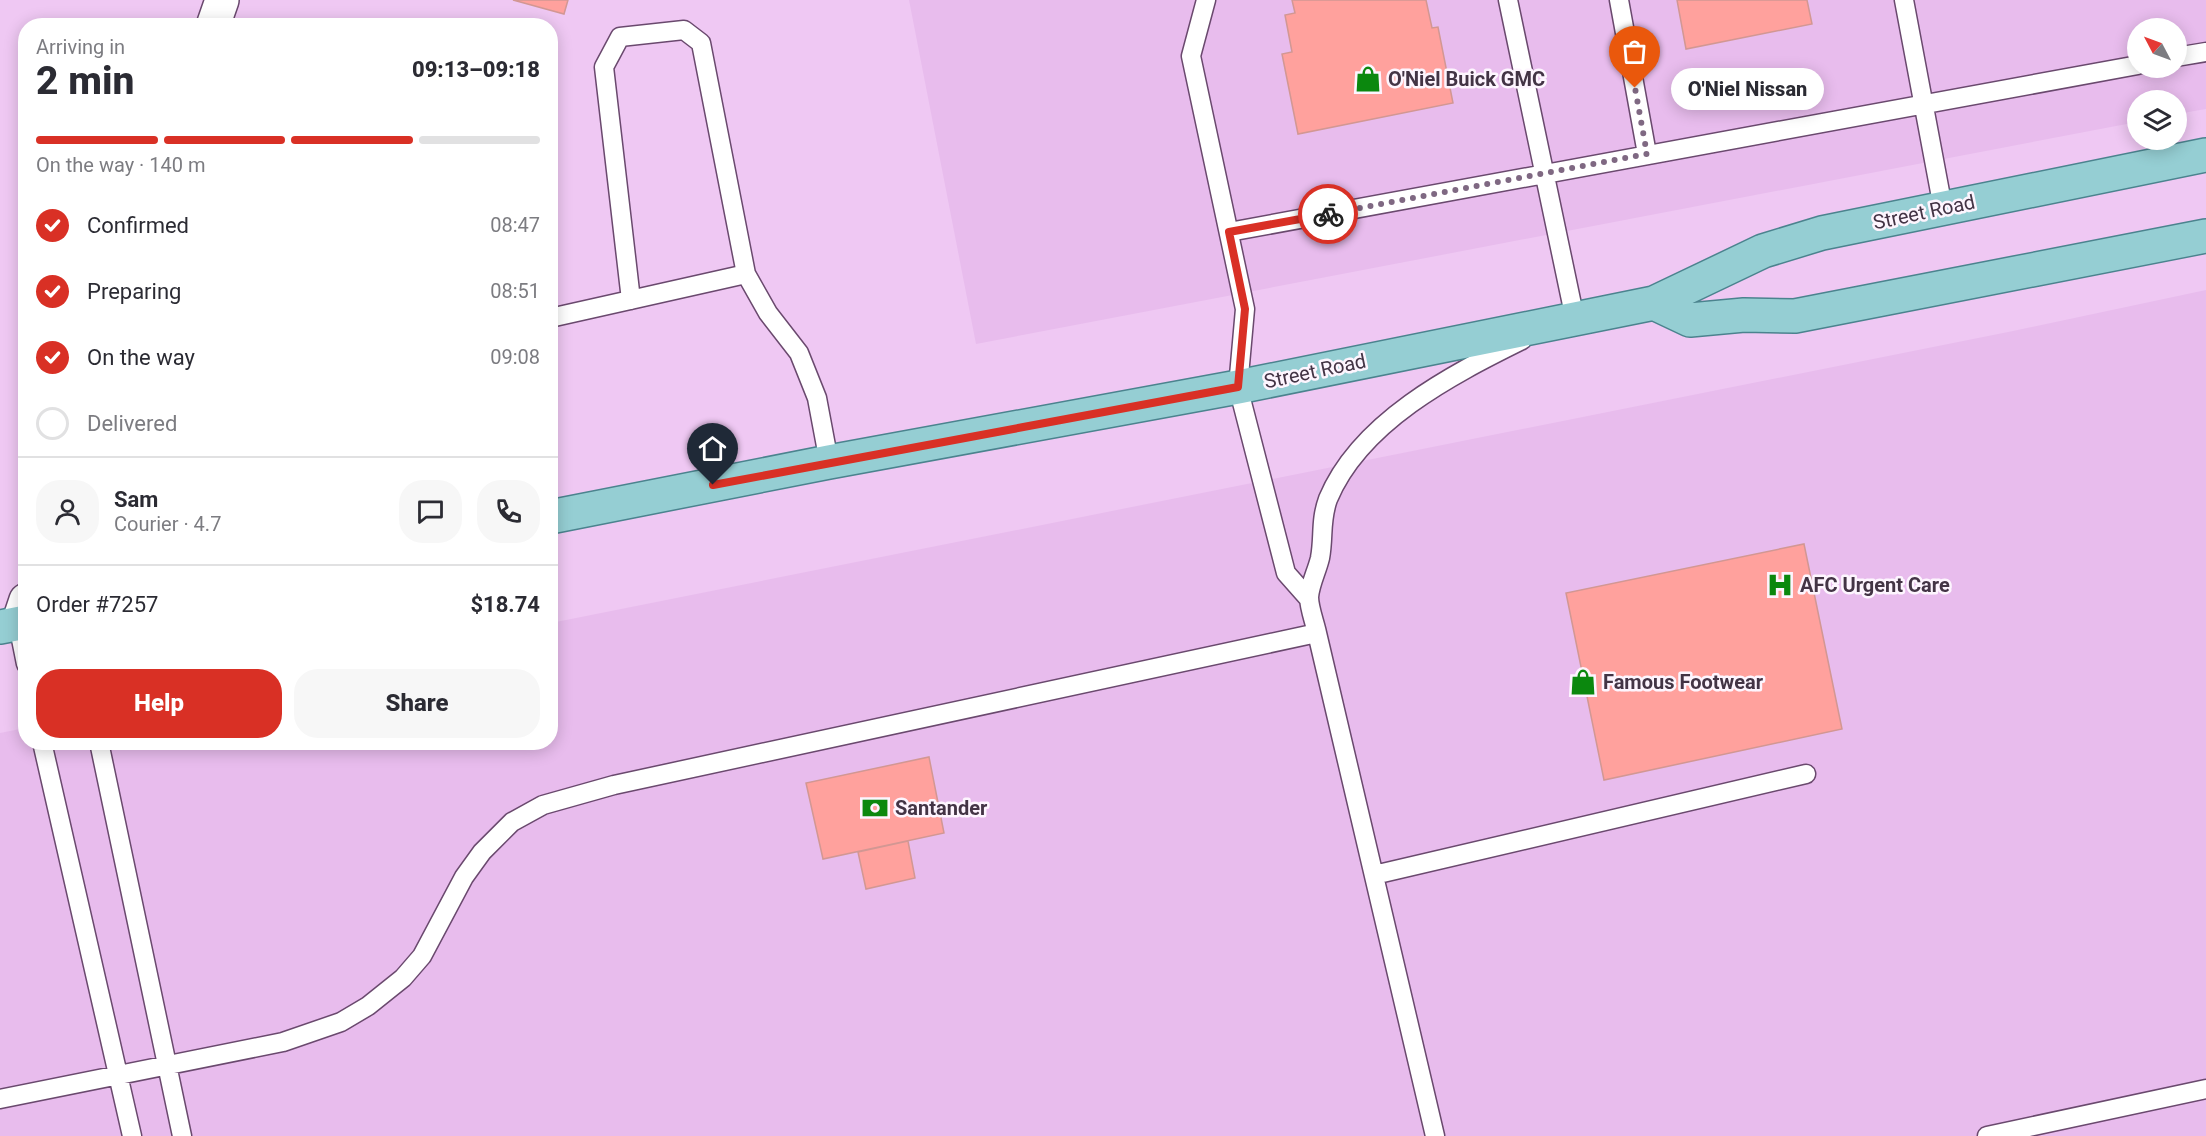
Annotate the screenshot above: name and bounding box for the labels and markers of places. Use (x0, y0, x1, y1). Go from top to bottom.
pin (1609, 26, 1660, 88)
shop icon: O'Niel Buick GMC (1353, 64, 1383, 94)
place label: O'Niel Buick GMC (1388, 67, 1545, 91)
callout: O'Niel Nissan (1671, 67, 1824, 109)
pin (687, 423, 738, 485)
hospital icon: AFC Urgent Care (1765, 570, 1795, 600)
place label: AFC Urgent Care (1800, 573, 1950, 597)
shop icon: Famous Footwear (1568, 667, 1598, 697)
place label: Famous Footwear (1603, 670, 1764, 694)
bank icon: Santander (860, 793, 890, 823)
place label: Santander (895, 796, 988, 820)

